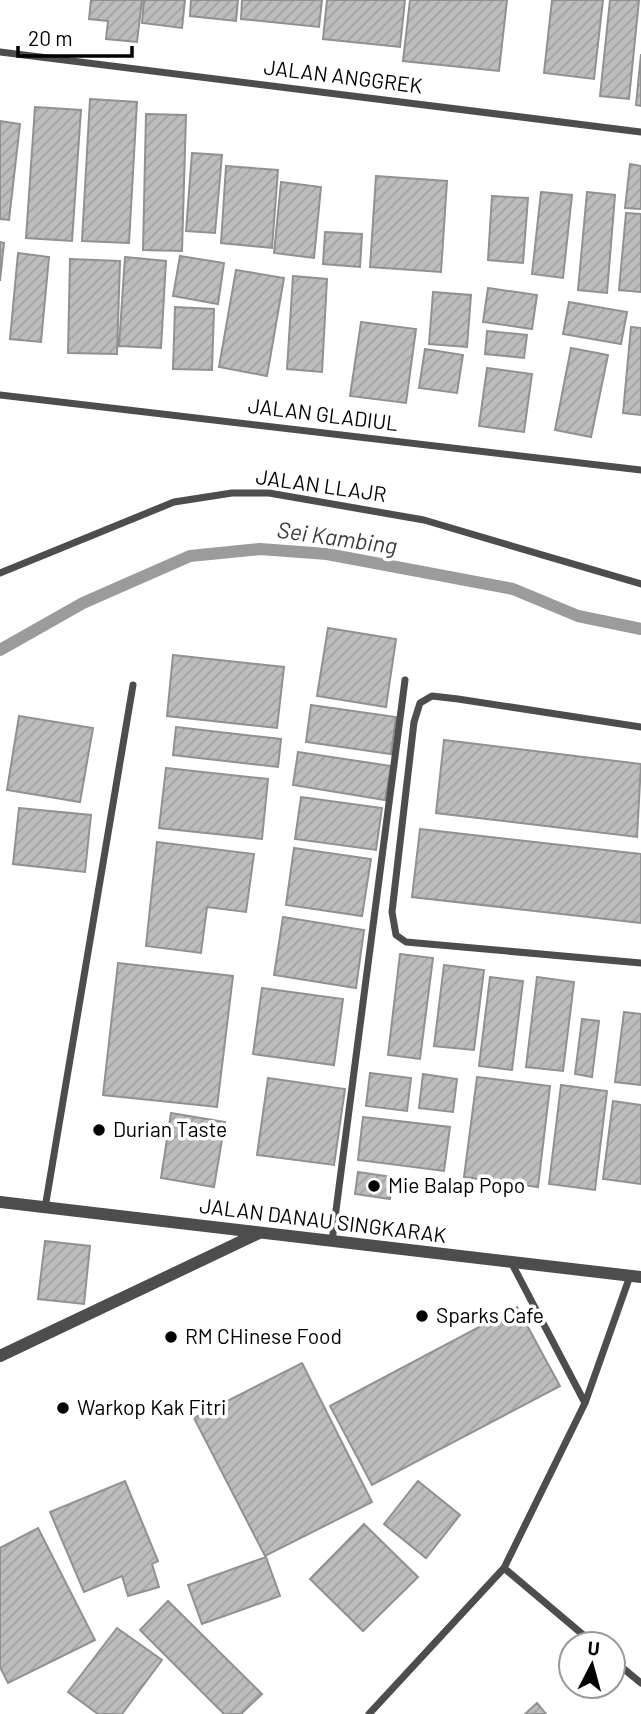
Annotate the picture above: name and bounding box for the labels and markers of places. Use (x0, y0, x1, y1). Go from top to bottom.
place label: Durian Taste (113, 1116, 227, 1141)
marker: Durian Taste (91, 1122, 107, 1138)
place label: Mie Balap Popo (388, 1172, 525, 1197)
marker: Mie Balap Popo (366, 1178, 382, 1194)
place label: Sparks Cafe (436, 1302, 544, 1327)
marker: Sparks Cafe (414, 1308, 430, 1324)
place label: RM CHinese Food (185, 1323, 342, 1348)
marker: RM CHinese Food (163, 1329, 179, 1345)
place label: Warkop Kak Fitri (77, 1394, 226, 1419)
marker: Warkop Kak Fitri (55, 1400, 71, 1416)

